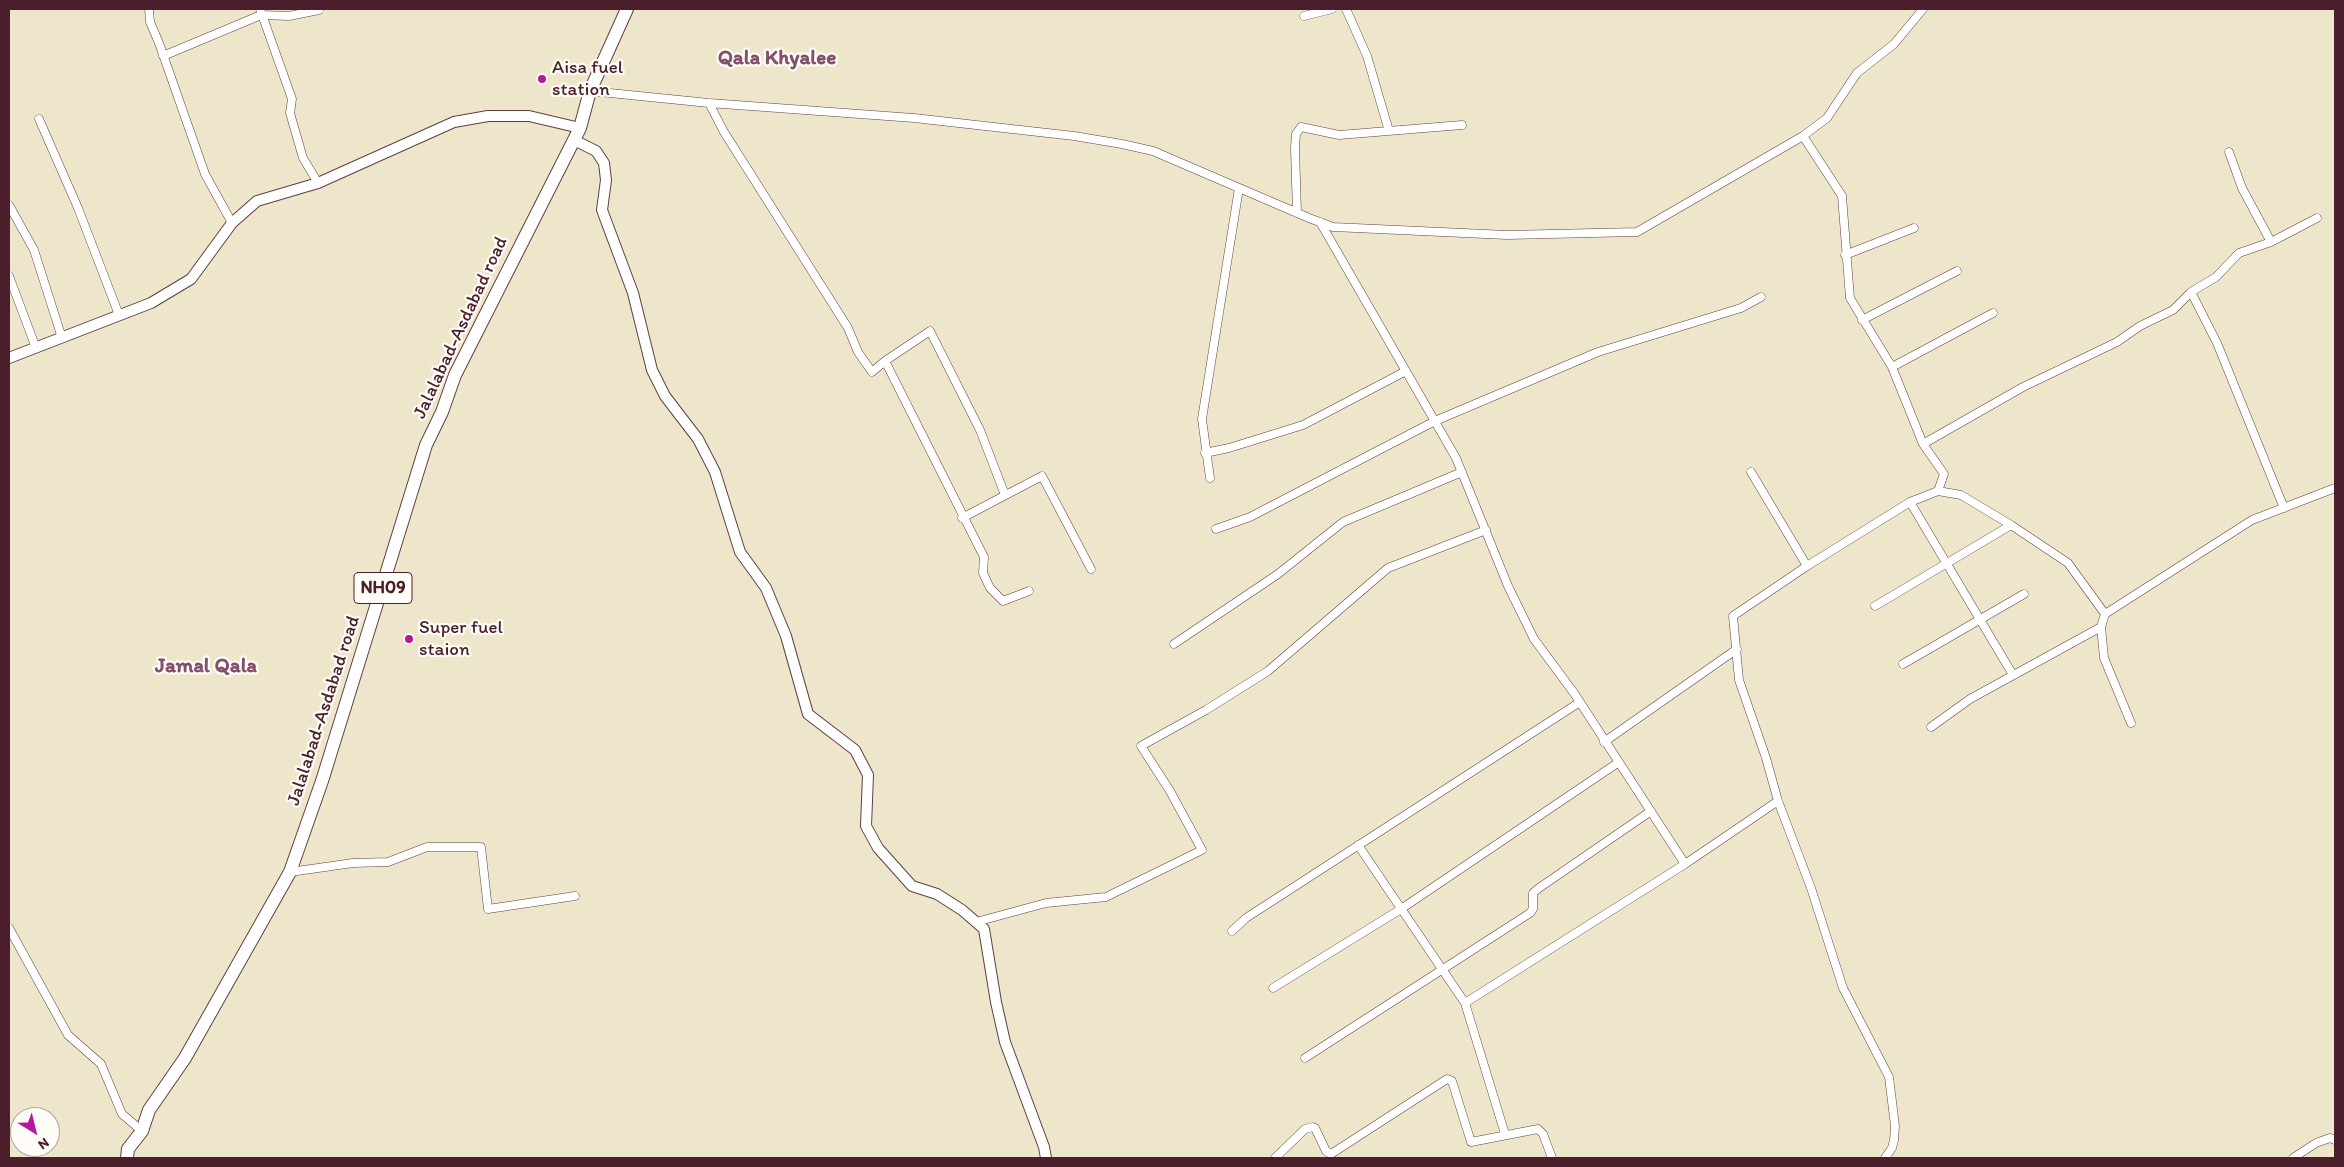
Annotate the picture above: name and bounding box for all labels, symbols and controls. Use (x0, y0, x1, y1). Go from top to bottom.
district label: Qala Khyalee (718, 46, 836, 72)
place label: Aisa fuel station (552, 57, 623, 101)
marker: Aisa fuel station (536, 73, 548, 85)
street label: Jalalabad-Asdabad road (409, 233, 513, 423)
road number: NH09 (354, 572, 412, 604)
street label: Jalalabad-Asdabad road (283, 613, 365, 809)
place label: Super fuel staion (419, 617, 503, 661)
marker: Super fuel staion (403, 633, 415, 645)
district label: Jamal Qala (155, 654, 257, 680)
north arrow (10, 1107, 60, 1157)
text: N (35, 1134, 52, 1153)

